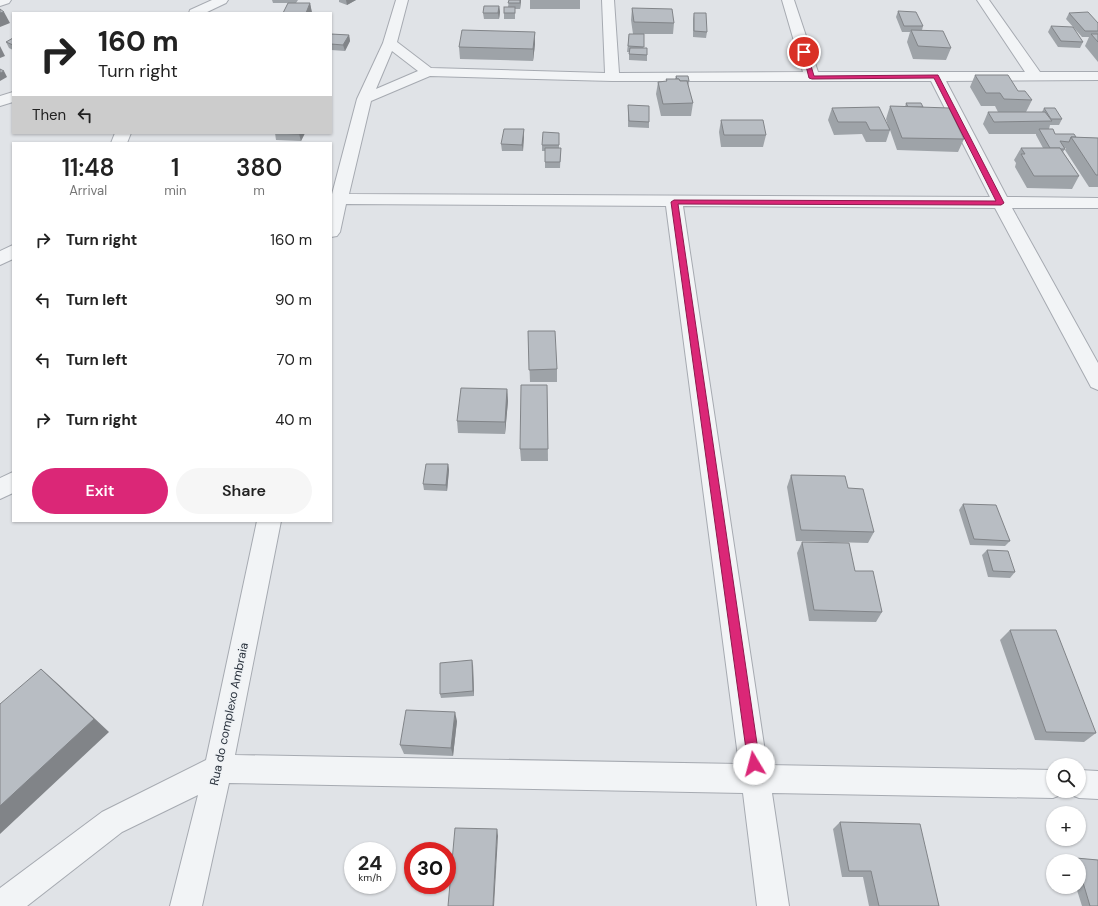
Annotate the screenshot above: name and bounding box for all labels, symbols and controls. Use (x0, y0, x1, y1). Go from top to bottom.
text: 160 m (98, 23, 179, 60)
icon: right (32, 28, 84, 80)
pin (787, 35, 821, 69)
icon: arrive (793, 41, 815, 63)
text: Turn right (98, 59, 178, 83)
icon: left (74, 104, 96, 126)
text: Then (32, 105, 66, 125)
text: 11:48 (62, 152, 114, 183)
text: 1 (171, 152, 179, 183)
text: 380 (236, 152, 282, 183)
text: Arrival (69, 182, 107, 199)
text: min (164, 182, 186, 199)
text: m (253, 182, 265, 199)
icon: right (32, 229, 54, 251)
text: Turn right (66, 230, 137, 250)
text: 160 m (270, 230, 312, 250)
icon: left (32, 289, 54, 311)
text: Turn left (66, 290, 127, 310)
text: 90 m (275, 290, 312, 310)
icon: left (32, 349, 54, 371)
text: Turn left (66, 350, 127, 370)
text: 70 m (277, 350, 312, 370)
icon: right (32, 409, 54, 431)
text: Turn right (66, 410, 137, 430)
text: 40 m (275, 410, 312, 430)
button: Exit (32, 468, 168, 514)
button: Share (176, 468, 312, 514)
street label: Rua do complexo Ambraia (206, 641, 252, 787)
position arrow (733, 743, 775, 785)
map controls (1046, 758, 1086, 894)
button: search (1046, 758, 1086, 798)
button: + (1046, 806, 1086, 846)
speed limit sign: 30 (404, 842, 456, 894)
text: 24 (358, 850, 382, 876)
button: − (1046, 854, 1086, 894)
text: km/h (358, 871, 382, 884)

